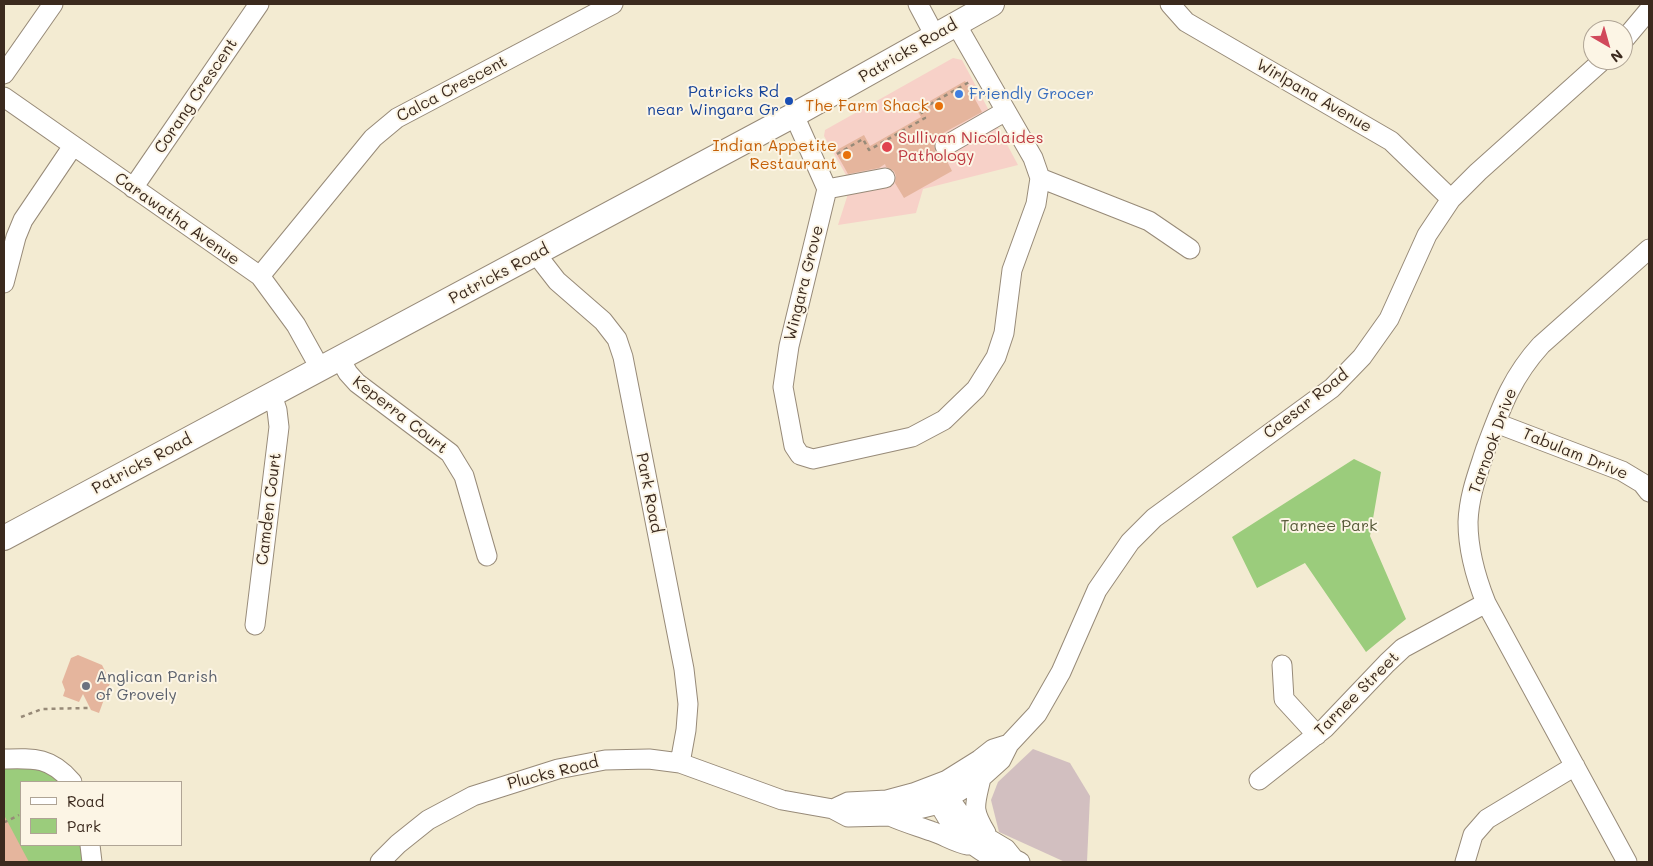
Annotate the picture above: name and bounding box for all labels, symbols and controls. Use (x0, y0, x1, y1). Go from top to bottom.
street label: Patricks Road (855, 15, 961, 87)
north arrow (1583, 20, 1633, 70)
street label: Corang Crescent (150, 35, 242, 157)
text: N (1607, 46, 1627, 67)
street label: Calca Crescent (394, 52, 510, 126)
street label: Wirlpana Avenue (1253, 55, 1375, 137)
place label: Patricks Rd near Wingara Gr (647, 82, 779, 120)
place label: Friendly Grocer (969, 84, 1094, 104)
marker: Friendly Grocer (953, 88, 965, 100)
marker: Patricks Rd near Wingara Gr (783, 95, 795, 107)
place label: The Farm Shack (805, 96, 929, 116)
marker: The Farm Shack (933, 100, 945, 112)
place label: Sullivan Nicolaides Pathology (898, 128, 1043, 166)
place label: Indian Appetite Restaurant (713, 136, 837, 174)
marker: Sullivan Nicolaides Pathology (880, 140, 894, 154)
marker: Indian Appetite Restaurant (841, 149, 853, 161)
street label: Carawatha Avenue (111, 169, 243, 269)
street label: Wingara Grove (780, 223, 828, 343)
street label: Patricks Road (446, 240, 552, 308)
street label: Caesar Road (1260, 365, 1352, 443)
street label: Keperra Court (349, 372, 451, 458)
street label: Tarnook Drive (1465, 386, 1521, 496)
street label: Tabulam Drive (1519, 424, 1631, 484)
street label: Patricks Road (89, 430, 195, 498)
street label: Park Road (632, 451, 666, 535)
street label: Camden Court (253, 452, 285, 566)
park label: Tarnee Park (1281, 516, 1377, 536)
street label: Tarnee Street (1311, 648, 1403, 740)
place label: Anglican Parish of Grovely (96, 667, 217, 705)
marker: Anglican Parish of Grovely (80, 680, 92, 692)
street label: Plucks Road (505, 752, 601, 794)
legend (20, 781, 182, 846)
text: Road (67, 791, 104, 811)
text: Park (67, 816, 101, 836)

